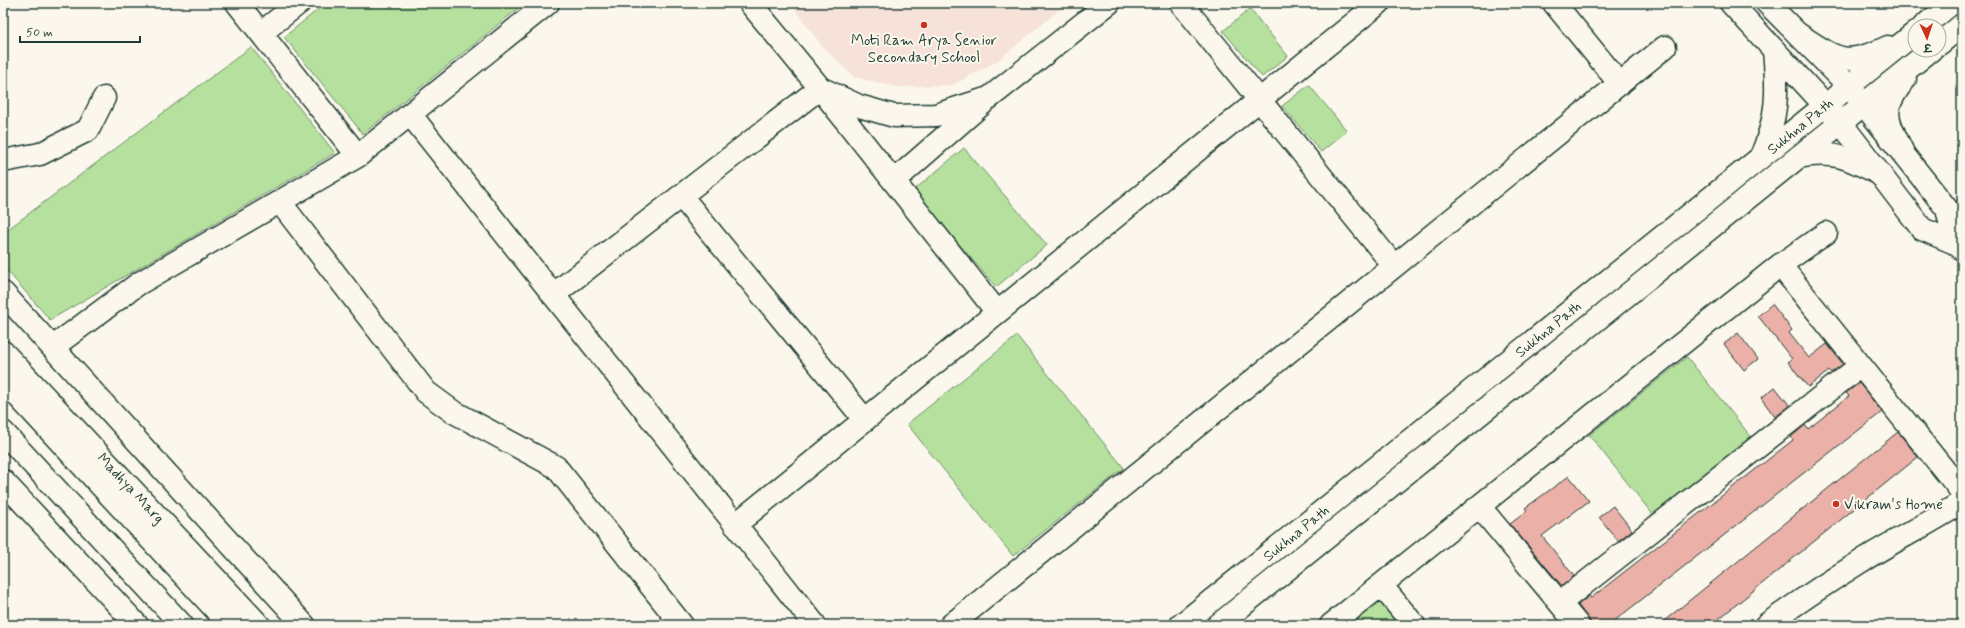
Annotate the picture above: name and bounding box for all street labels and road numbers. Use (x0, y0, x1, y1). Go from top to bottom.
street label: Sukhna Path (1763, 94, 1838, 160)
street label: Sukhna Path (1511, 297, 1586, 363)
street label: Madhya Marg (92, 449, 168, 528)
street label: Sukhna Path (1259, 501, 1334, 567)

